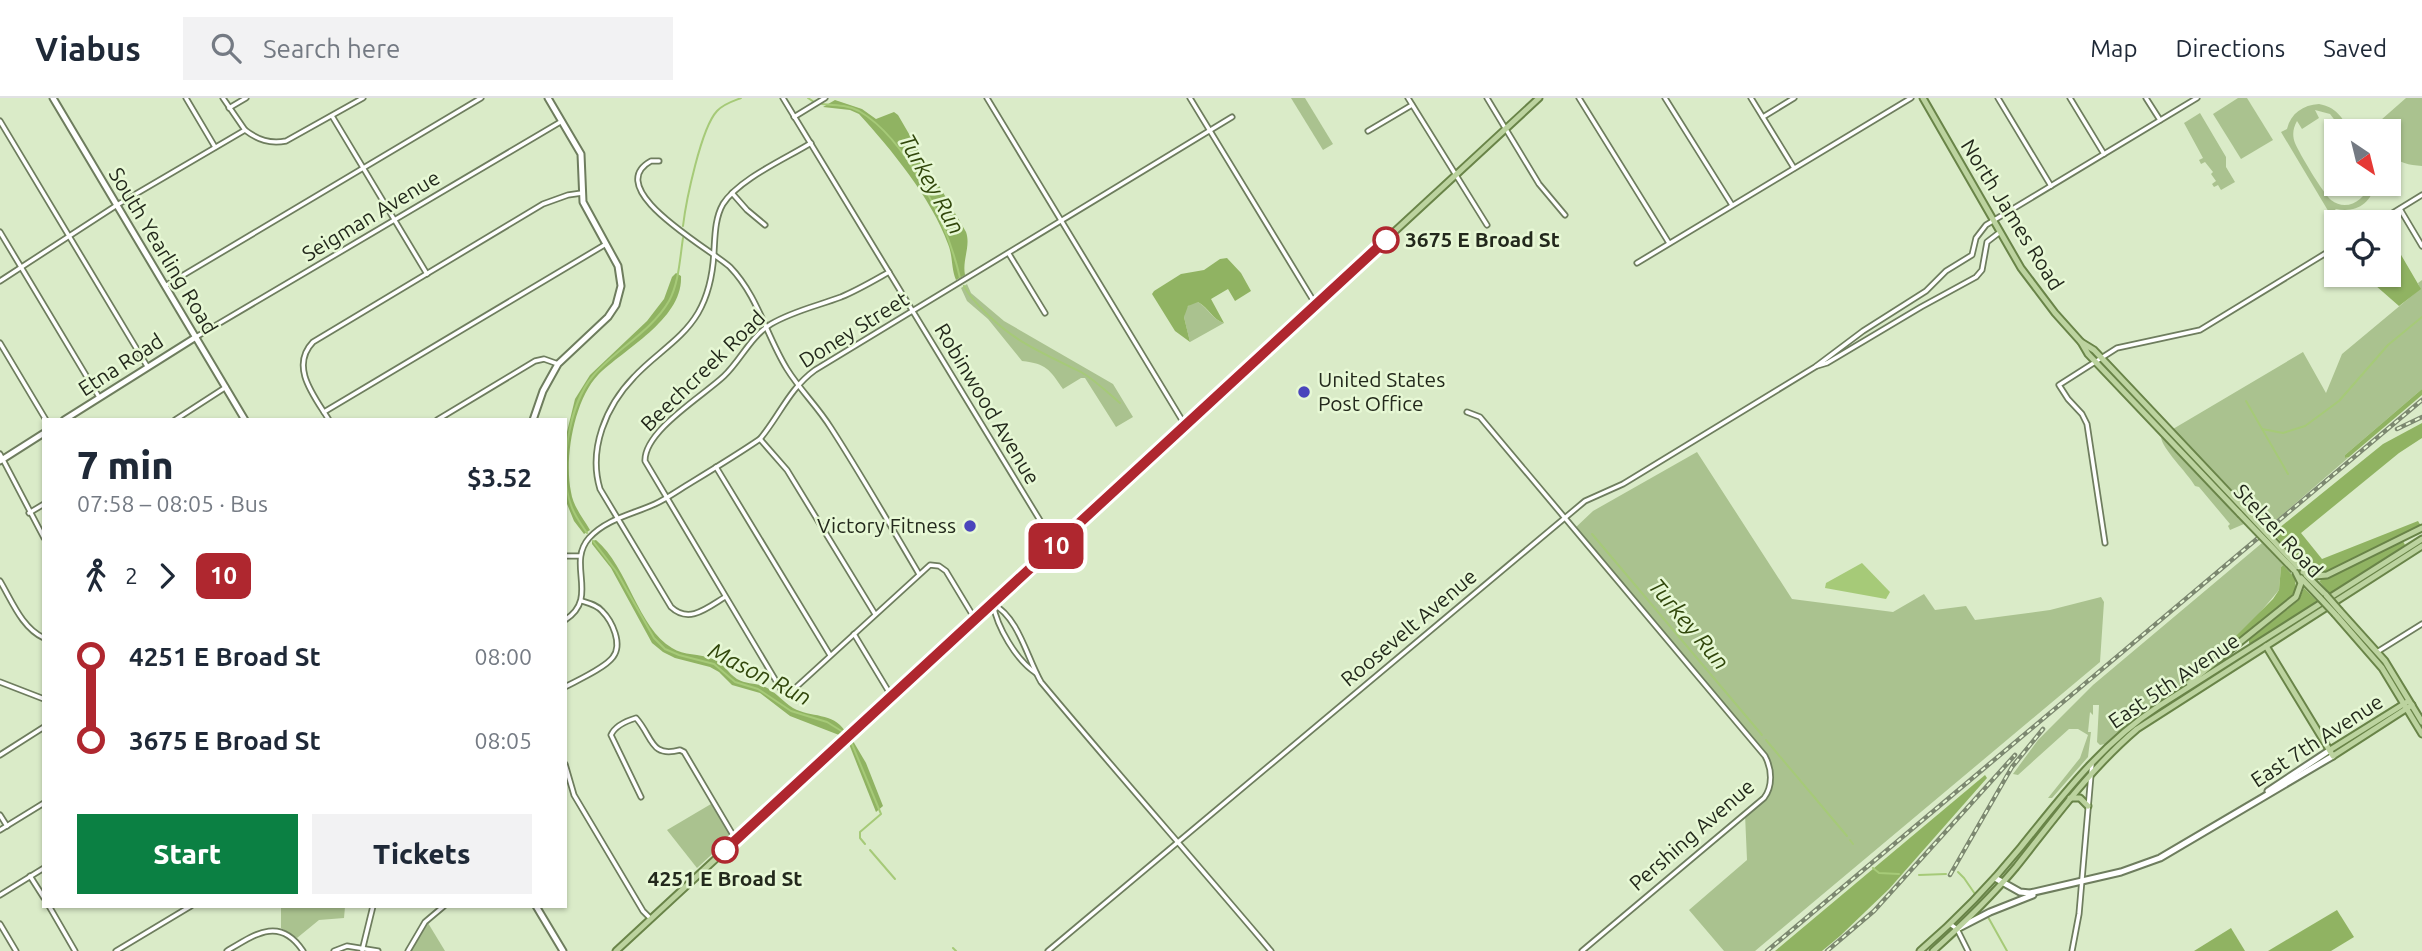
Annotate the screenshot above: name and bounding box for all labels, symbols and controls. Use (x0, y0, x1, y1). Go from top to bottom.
search box (183, 17, 673, 80)
icon: search (207, 29, 245, 67)
text: Viabus (35, 30, 141, 67)
text: Search here (263, 34, 400, 63)
text: Map (2090, 35, 2137, 62)
text: Directions (2175, 35, 2285, 62)
text: Saved (2323, 35, 2387, 62)
north arrow (2324, 119, 2401, 196)
map controls (2324, 119, 2401, 287)
water label: Turkey Run (895, 129, 970, 238)
street label: North James Road (1957, 135, 2069, 294)
street label: South Yearling Road (105, 163, 223, 338)
street label: Seigman Avenue (297, 165, 444, 266)
button: locate (2324, 210, 2401, 287)
marker: 3675 E Broad St (1373, 227, 1399, 253)
place label: 3675 E Broad St (1405, 227, 1560, 251)
street label: Doney Street (794, 286, 913, 372)
street label: Beechcreek Road (635, 305, 769, 436)
street label: Robinwood Avenue (930, 319, 1045, 488)
street label: Etna Road (74, 328, 167, 400)
place label: United States Post Office (1318, 367, 1445, 415)
marker: United States Post Office (1296, 384, 1312, 400)
text: 7 min (77, 444, 174, 486)
text: $3.52 (467, 463, 532, 492)
street label: Stelzer Road (2230, 479, 2328, 582)
text: 07:58 – 08:05 · Bus (77, 491, 268, 516)
place label: Victory Fitness (817, 513, 956, 537)
marker: Victory Fitness (962, 518, 978, 534)
line badge: 10 (1024, 523, 1088, 569)
text: 10 (1042, 532, 1070, 559)
icon: walk (77, 557, 115, 595)
icon: forward (148, 557, 186, 595)
text: 10 (210, 562, 237, 589)
text: 2 (125, 563, 138, 588)
street label: Roosevelt Avenue (1336, 564, 1481, 691)
water label: Turkey Run (1644, 573, 1735, 674)
street label: East 5th Avenue (2104, 628, 2243, 733)
water label: Mason Run (705, 637, 816, 710)
text: 4251 E Broad St (129, 642, 321, 671)
text: 08:00 (474, 644, 532, 669)
street label: East 7th Avenue (2246, 689, 2387, 792)
text: 3675 E Broad St (129, 726, 321, 755)
text: 08:05 (474, 728, 532, 753)
street label: Pershing Avenue (1624, 774, 1759, 895)
button: Start (77, 814, 298, 894)
button: Tickets (312, 814, 532, 894)
marker: 4251 E Broad St (712, 837, 738, 863)
place label: 4251 E Broad St (648, 866, 802, 890)

